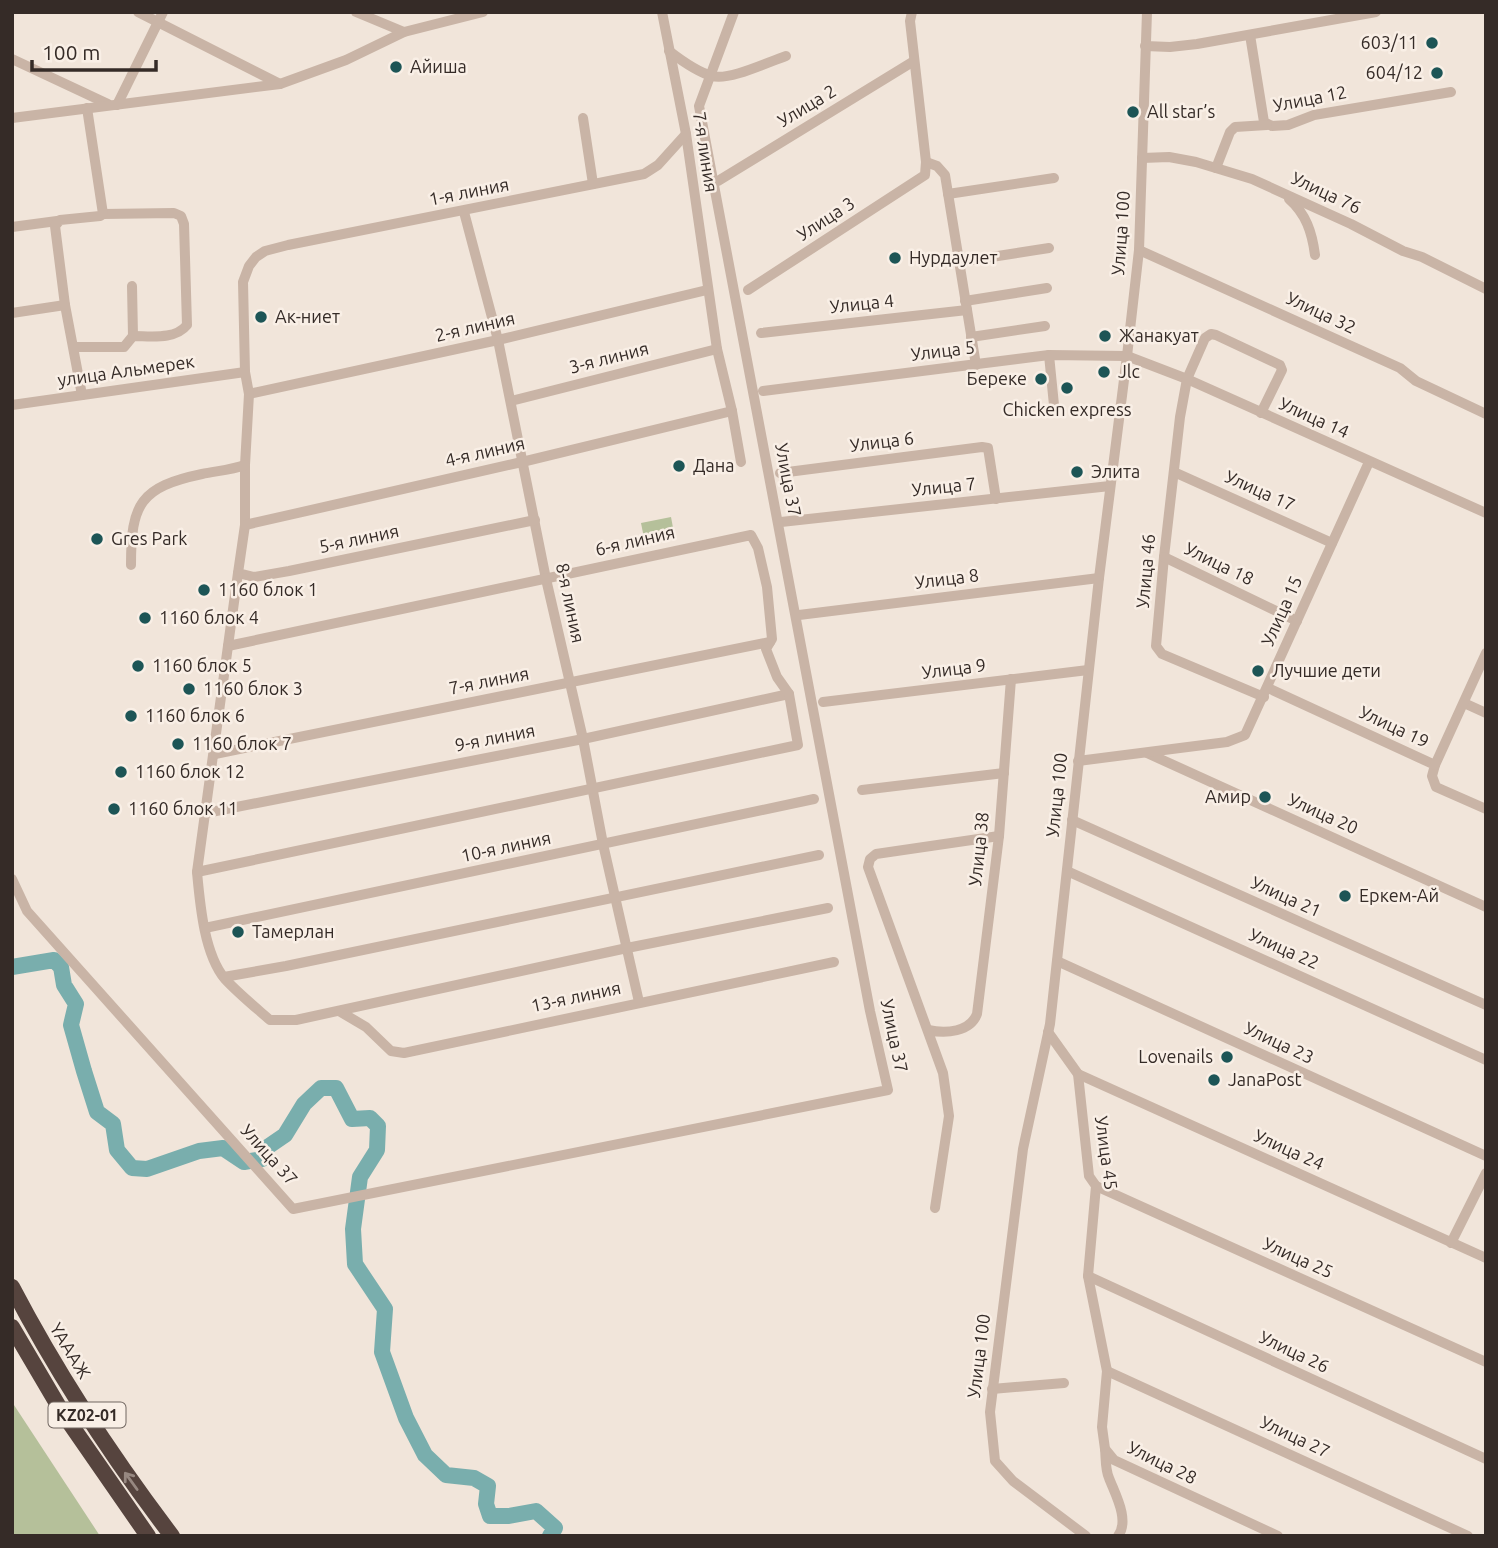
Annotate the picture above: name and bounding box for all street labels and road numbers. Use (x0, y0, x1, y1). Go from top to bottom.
street label: Улица 2 (774, 80, 839, 130)
street label: Улица 12 (1271, 81, 1348, 115)
street label: 7-я линия (690, 110, 722, 194)
street label: Улица 76 (1288, 167, 1364, 217)
street label: 1-я линия (427, 173, 511, 209)
street label: Улица 100 (1107, 190, 1133, 276)
street label: Улица 3 (793, 192, 858, 244)
street label: Улица 32 (1283, 287, 1359, 337)
street label: Улица 4 (829, 290, 895, 316)
street label: 2-я линия (433, 307, 517, 345)
street label: Улица 5 (910, 336, 976, 364)
street label: 3-я линия (567, 338, 651, 377)
street label: улица Альмерек (56, 350, 196, 390)
street label: Улица 14 (1276, 393, 1353, 441)
street label: Улица 6 (849, 427, 915, 455)
street label: 4-я линия (443, 432, 527, 470)
street label: Улица 37 (772, 441, 806, 518)
street label: Улица 17 (1222, 466, 1299, 514)
street label: Улица 7 (911, 473, 977, 499)
street label: 5-я линия (317, 520, 401, 556)
street label: 6-я линия (593, 521, 677, 559)
street label: Улица 46 (1132, 533, 1158, 609)
street label: Улица 18 (1182, 538, 1257, 588)
street label: 8-я линия (553, 561, 589, 645)
street label: Улица 8 (914, 564, 980, 592)
street label: Улица 15 (1257, 572, 1305, 649)
street label: Улица 9 (921, 654, 987, 682)
street label: 7-я линия (447, 662, 531, 698)
street label: Улица 19 (1356, 701, 1432, 751)
street label: 9-я линия (453, 719, 537, 755)
street label: Улица 100 (1042, 752, 1070, 838)
street label: Улица 20 (1285, 789, 1362, 837)
street label: Улица 38 (964, 811, 992, 887)
street label: 10-я линия (459, 827, 553, 865)
street label: Улица 21 (1248, 872, 1325, 920)
street label: Улица 22 (1246, 924, 1323, 972)
street label: 13-я линия (529, 977, 623, 1015)
street label: Улица 37 (877, 997, 913, 1074)
street label: Улица 23 (1241, 1017, 1317, 1067)
street label: Улица 45 (1092, 1115, 1122, 1191)
street label: Улица 37 (237, 1120, 302, 1189)
street label: Улица 24 (1251, 1125, 1328, 1173)
street label: Улица 25 (1260, 1233, 1337, 1281)
street label: Улица 100 (963, 1313, 993, 1399)
street label: ҮАААЖ (47, 1319, 95, 1382)
street label: Улица 26 (1256, 1326, 1332, 1376)
road number: KZ02-01 (48, 1402, 126, 1428)
street label: Улица 27 (1257, 1411, 1333, 1461)
street label: Улица 28 (1125, 1437, 1200, 1487)

